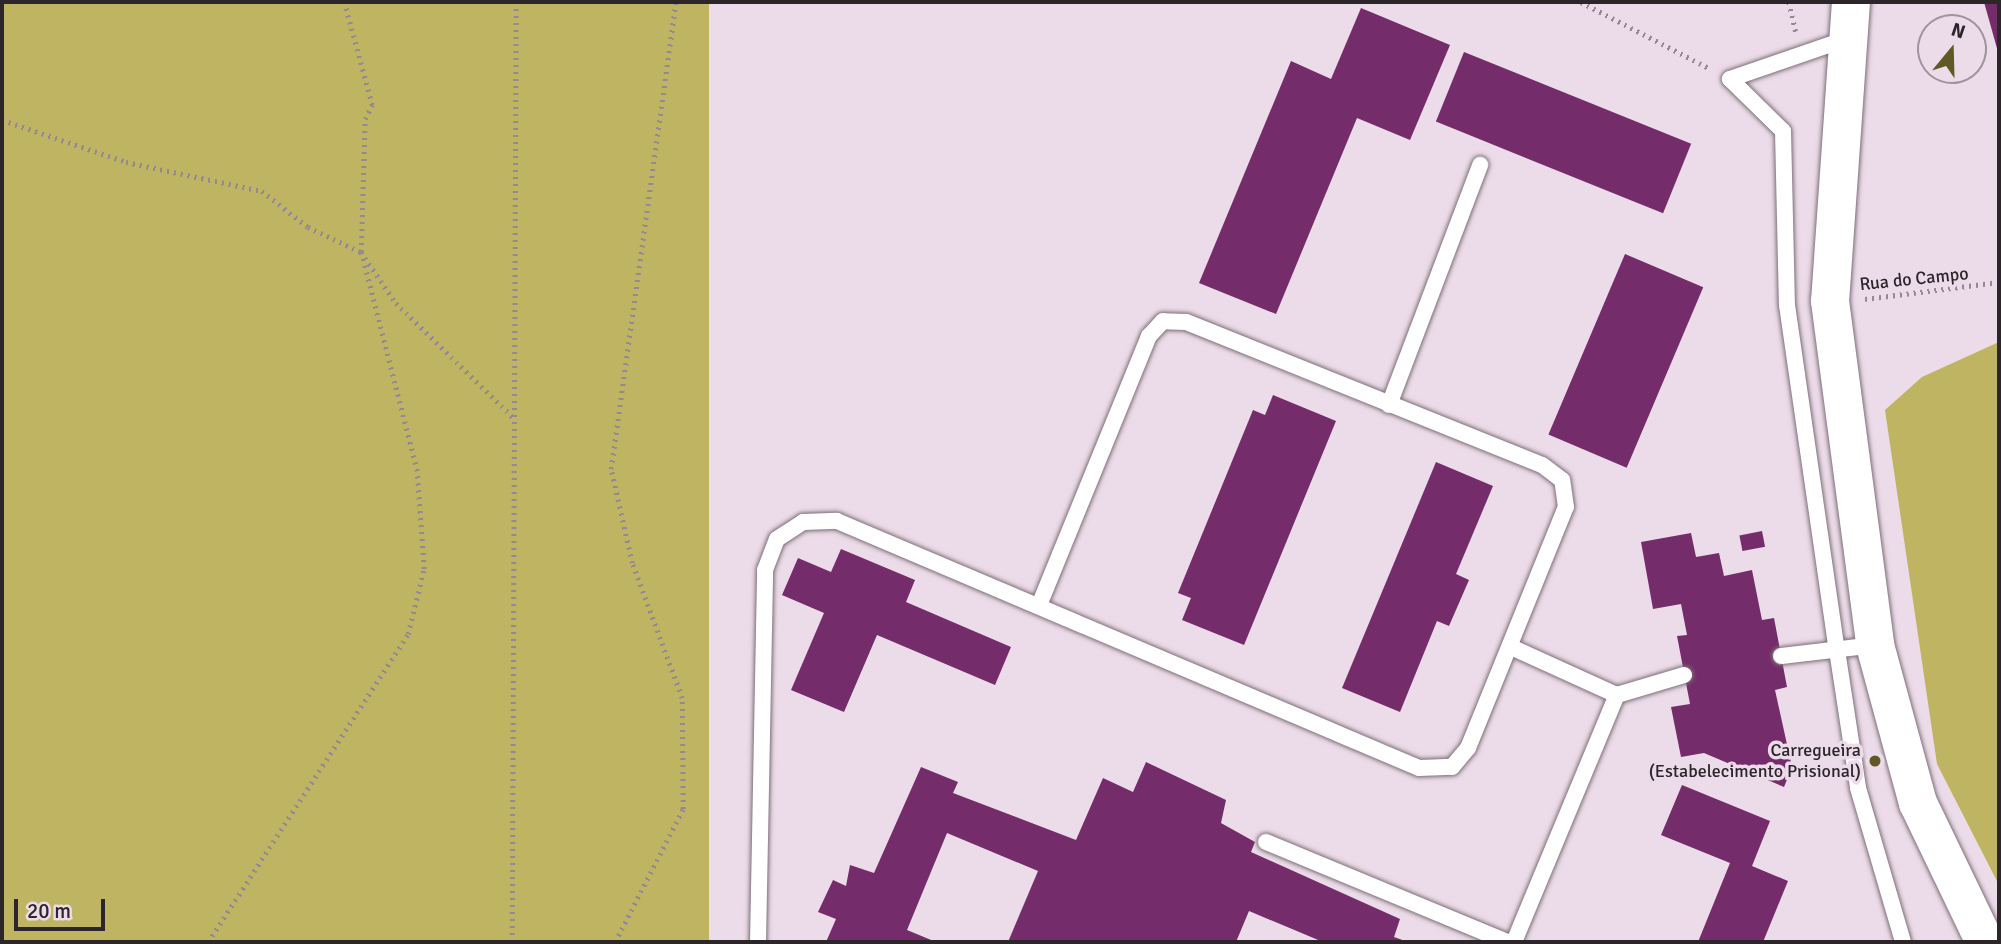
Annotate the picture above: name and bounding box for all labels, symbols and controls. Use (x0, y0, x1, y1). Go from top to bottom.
north arrow (1917, 14, 1987, 84)
text: N (1948, 18, 1968, 45)
street label: Rua do Campo (1859, 263, 1969, 295)
place label: Carregueira (Estabelecimento Prisional) (1649, 740, 1861, 782)
marker: Carregueira (Estabelecimento Prisional) (1867, 753, 1883, 769)
scale bar (18, 884, 108, 928)
text: 20 m (27, 898, 71, 924)

